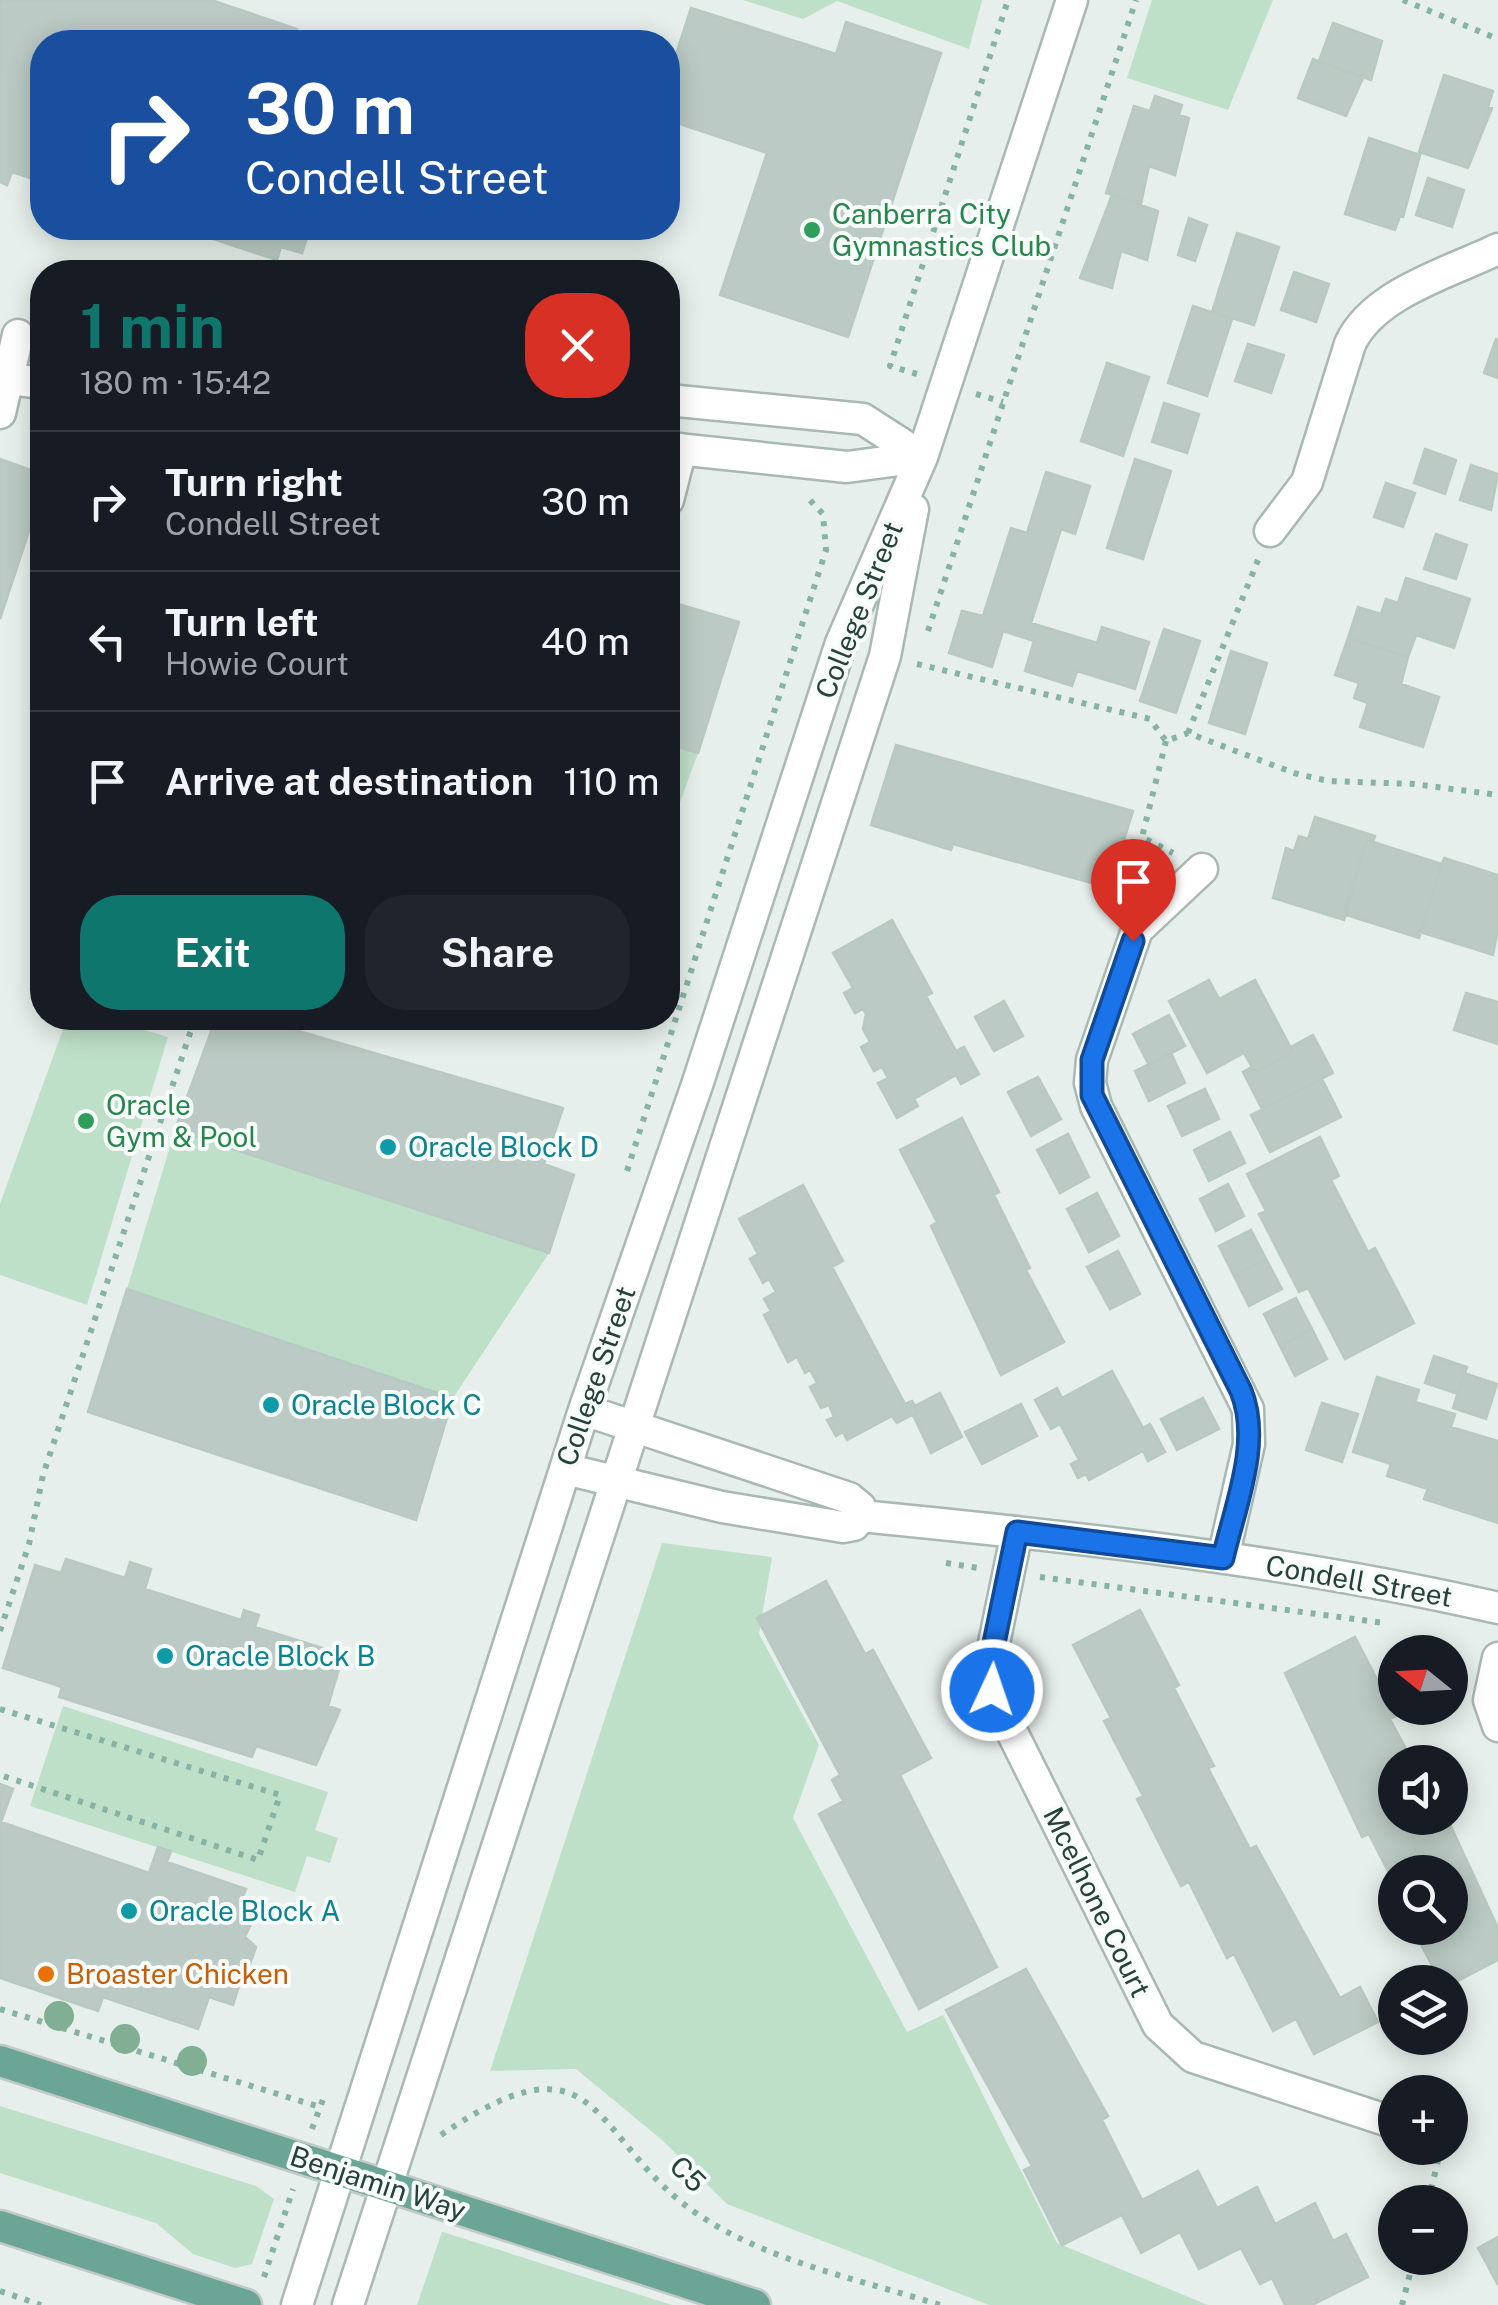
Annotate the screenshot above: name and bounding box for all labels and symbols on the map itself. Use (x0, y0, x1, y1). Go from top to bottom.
place label: Canberra City Gymnastics Club (832, 197, 1051, 262)
marker: Canberra City Gymnastics Club (801, 219, 823, 241)
street label: College Street (808, 517, 909, 703)
pin (1091, 839, 1176, 942)
place label: Oracle Gym & Pool (106, 1088, 257, 1153)
marker: Oracle Gym & Pool (75, 1110, 97, 1132)
place label: Oracle Block D (408, 1130, 599, 1163)
marker: Oracle Block D (377, 1136, 399, 1158)
street label: College Street (549, 1282, 642, 1470)
place label: Oracle Block C (291, 1388, 482, 1421)
marker: Oracle Block C (260, 1394, 282, 1416)
street label: Condell Street (1263, 1548, 1455, 1613)
north arrow (1378, 1635, 1468, 1725)
position arrow (940, 1638, 1044, 1742)
place label: Oracle Block B (185, 1639, 375, 1672)
marker: Oracle Block B (154, 1645, 176, 1667)
street label: Mcelhone Court (1037, 1801, 1158, 2002)
place label: Oracle Block A (149, 1894, 340, 1927)
marker: Oracle Block A (118, 1900, 140, 1922)
place label: Broaster Chicken (66, 1957, 289, 1990)
marker: Broaster Chicken (35, 1963, 57, 1985)
street label: Benjamin Way (286, 2139, 470, 2226)
street label: C5 (664, 2149, 713, 2198)

